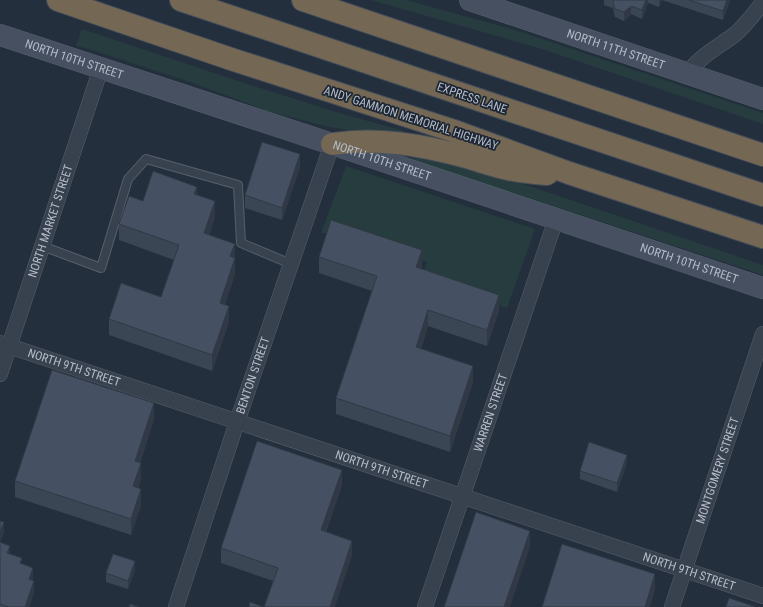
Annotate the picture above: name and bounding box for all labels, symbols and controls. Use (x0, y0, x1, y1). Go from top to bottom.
street label: NORTH 11TH STREET (565, 26, 667, 72)
street label: NORTH 10TH STREET (23, 37, 125, 82)
street label: EXPRESS LANE (435, 80, 509, 116)
street label: ANDY GAMMON MEMORIAL HIGHWAY (322, 83, 500, 153)
street label: NORTH 10TH STREET (331, 138, 433, 184)
street label: NORTH MARKET STREET (25, 163, 76, 279)
street label: NORTH 10TH STREET (638, 240, 740, 286)
street label: BENTON STREET (233, 335, 273, 416)
street label: NORTH 9TH STREET (26, 346, 122, 389)
street label: WARREN STREET (471, 372, 510, 454)
street label: MONTGOMERY STREET (693, 415, 742, 525)
street label: NORTH 9TH STREET (334, 448, 430, 491)
street label: NORTH 9TH STREET (641, 550, 737, 593)

